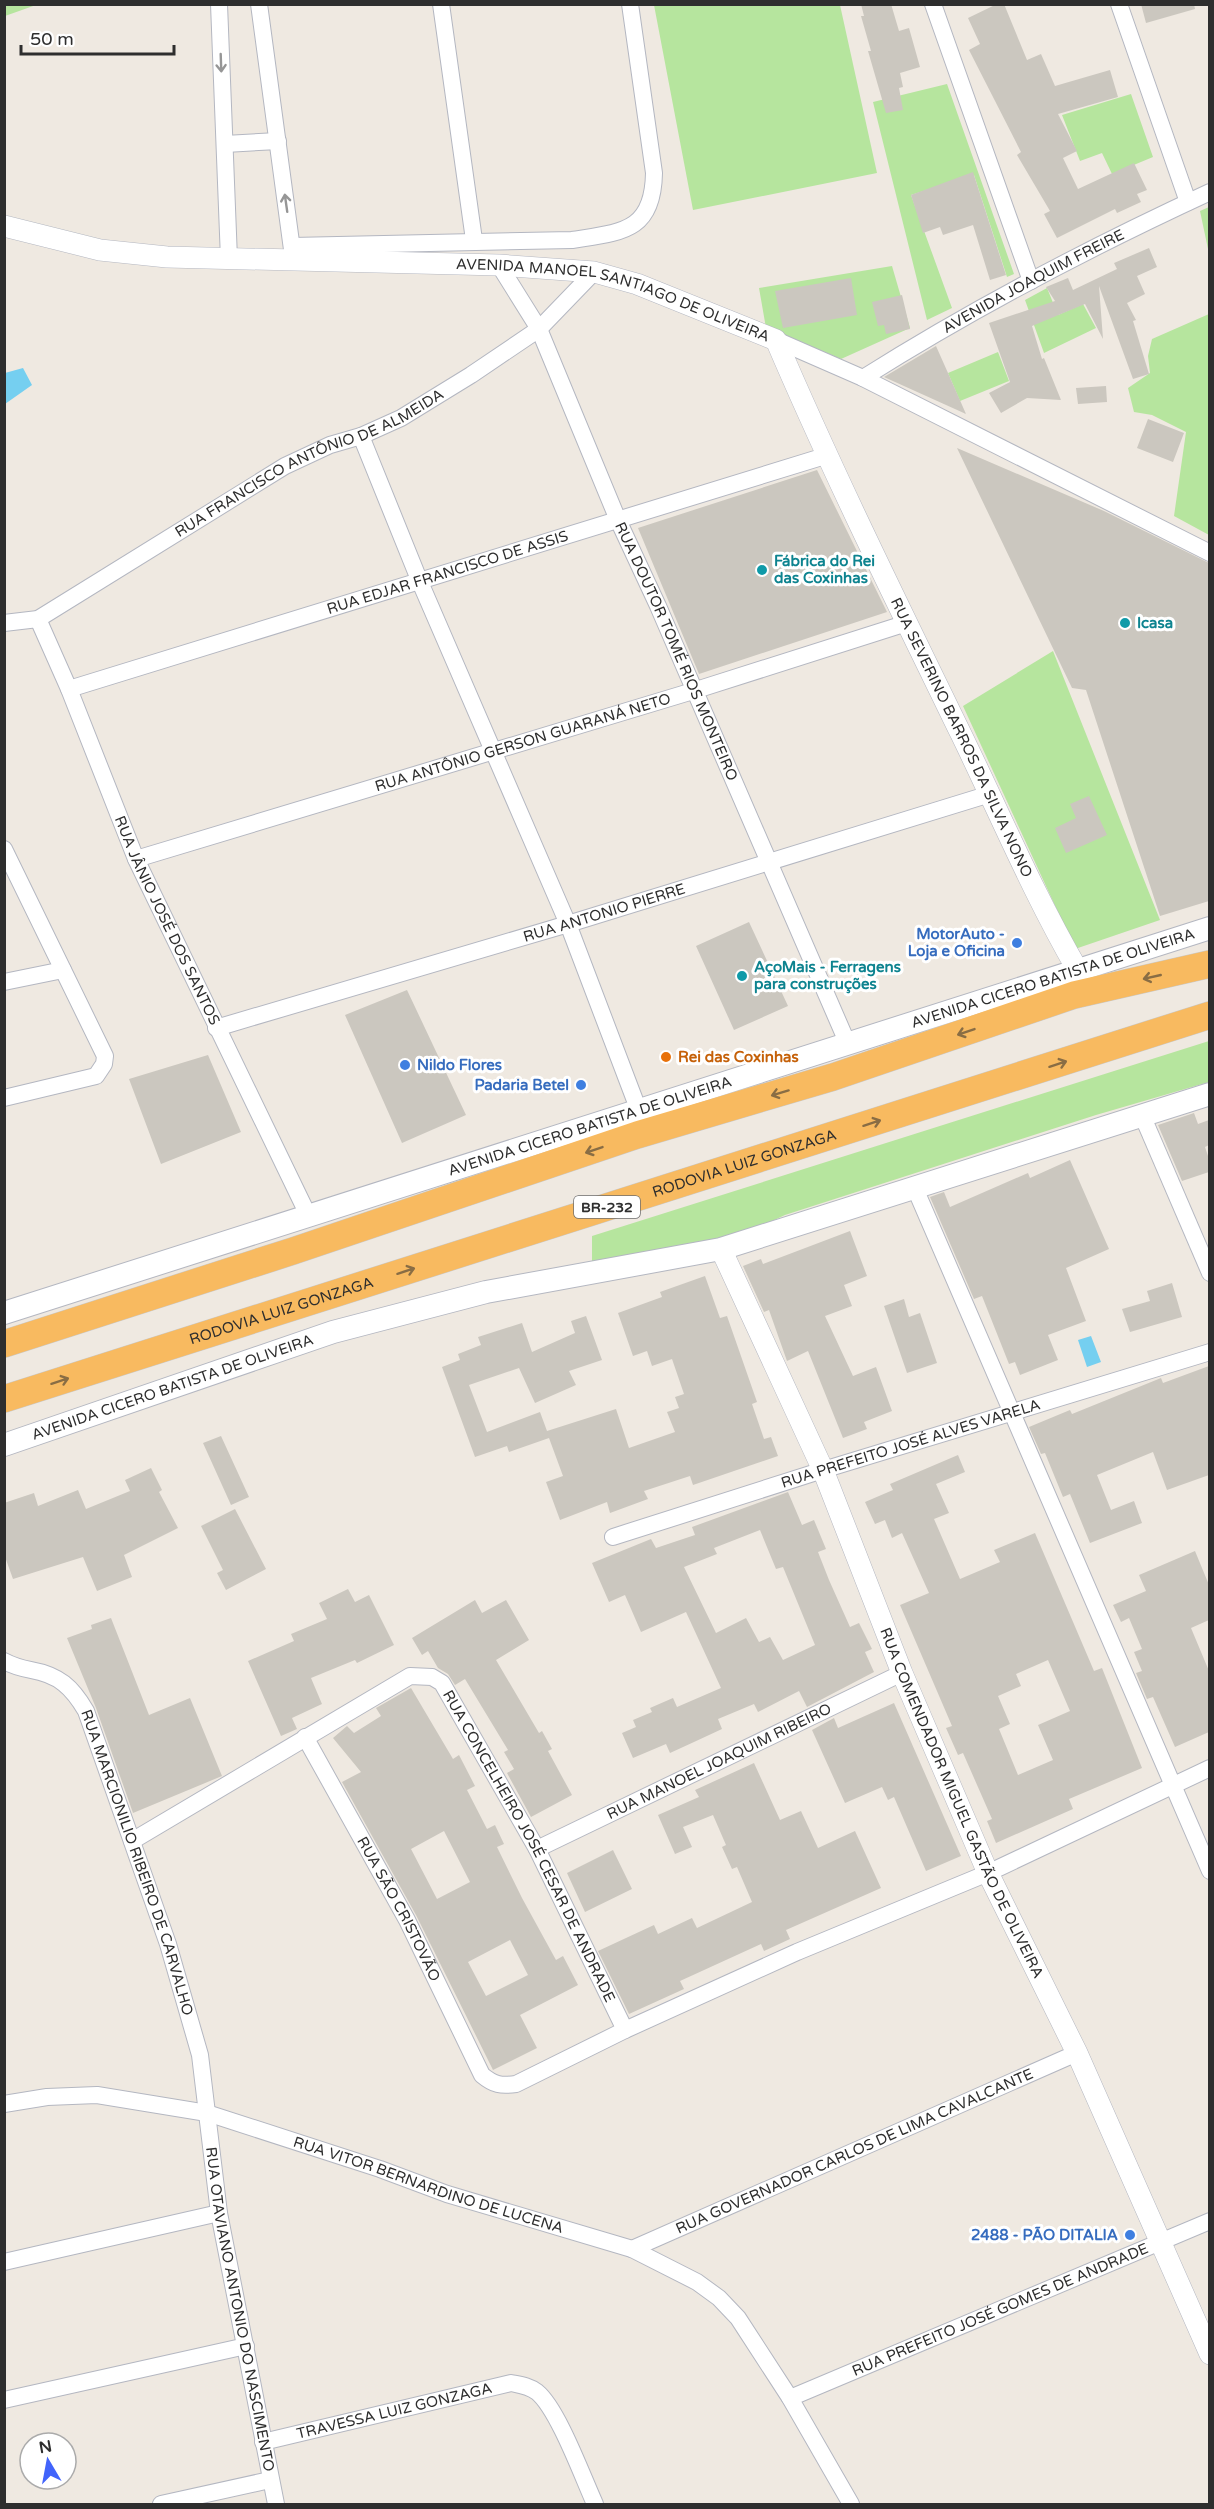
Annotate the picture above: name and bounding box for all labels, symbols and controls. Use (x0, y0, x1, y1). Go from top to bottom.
scale bar (21, 18, 174, 56)
text: 50 m (30, 28, 74, 50)
one-way arrow (216, 52, 227, 72)
one-way arrow (281, 193, 292, 213)
street label: AVENIDA JOAQUIM FREIRE (939, 225, 1127, 337)
street label: AVENIDA MANOEL SANTIAGO DE OLIVEIRA (456, 255, 772, 346)
street label: RUA FRANCISCO ANTÔNIO DE ALMEIDA (172, 385, 447, 541)
street label: RUA DOUTOR TOMÉ RIOS MONTEIRO (611, 519, 742, 784)
street label: RUA EDJAR FRANCISCO DE ASSIS (325, 527, 570, 618)
place label: Fábrica do Rei das Coxinhas (774, 552, 875, 587)
marker: Fábrica do Rei das Coxinhas (755, 563, 769, 577)
street label: RUA SEVERINO BARROS DA SILVA NONO (887, 595, 1036, 880)
place label: Icasa (1137, 614, 1173, 632)
marker: Icasa (1118, 616, 1132, 630)
street label: RUA ANTÔNIO GERSON GUARANÁ NETO (373, 689, 673, 795)
street label: RUA JÂNIO JOSÉ DOS SANTOS (111, 813, 224, 1028)
street label: RUA ANTONIO PIERRE (521, 879, 687, 946)
street label: AVENIDA CICERO BATISTA DE OLIVEIRA (909, 924, 1197, 1032)
place label: MotorAuto - Loja e Oficina (908, 925, 1005, 961)
marker: MotorAuto - Loja e Oficina (1010, 936, 1024, 950)
place label: AçoMais - Ferragens para construções (754, 958, 901, 994)
marker: AçoMais - Ferragens para construções (735, 969, 749, 983)
one-way arrow (1143, 972, 1163, 983)
one-way arrow (957, 1027, 976, 1038)
place label: Rei das Coxinhas (678, 1048, 799, 1066)
marker: Rei das Coxinhas (659, 1050, 673, 1064)
place label: Nildo Flores (417, 1056, 502, 1074)
marker: Nildo Flores (398, 1058, 412, 1072)
one-way arrow (1048, 1058, 1067, 1069)
street label: AVENIDA CICERO BATISTA DE OLIVEIRA (446, 1072, 734, 1180)
place label: Padaria Betel (475, 1076, 569, 1094)
marker: Padaria Betel (574, 1078, 588, 1092)
one-way arrow (771, 1088, 790, 1099)
one-way arrow (862, 1117, 881, 1128)
street label: RODOVIA LUIZ GONZAGA (650, 1126, 839, 1201)
one-way arrow (585, 1145, 604, 1156)
road number: BR-232 (574, 1196, 640, 1218)
one-way arrow (396, 1265, 415, 1276)
street label: RODOVIA LUIZ GONZAGA (187, 1273, 376, 1348)
street label: AVENIDA CICERO BATISTA DE OLIVEIRA (29, 1330, 316, 1444)
one-way arrow (50, 1375, 69, 1386)
street label: RUA PREFEITO JOSÉ ALVES VARELA (779, 1395, 1042, 1492)
street label: RUA COMENDADOR MIGUEL GASTÃO DE OLIVEIRA (876, 1625, 1047, 1981)
street label: RUA CONCELHEIRO JOSÉ CESAR DE ANDRADE (439, 1687, 619, 2005)
street label: RUA MANOEL JOAQUIM RIBEIRO (604, 1699, 834, 1823)
street label: RUA MARCIONILIO RIBEIRO DE CARVALHO (77, 1707, 197, 2017)
street label: RUA SÃO CRISTOVÃO (353, 1834, 444, 1984)
street label: RUA GOVERNADOR CARLOS DE LIMA CAVALCANTE (673, 2064, 1036, 2238)
street label: RUA VITOR BERNARDINO DE LUCENA (291, 2133, 566, 2237)
street label: RUA OTAVIANO ANTONIO DO NASCIMENTO (202, 2146, 278, 2473)
place label: 2488 - PÃO DITALIA (971, 2226, 1118, 2244)
marker: 2488 - PÃO DITALIA (1123, 2228, 1137, 2242)
street label: RUA PREFEITO JOSÉ GOMES DE ANDRADE (849, 2239, 1151, 2380)
street label: TRAVESSA LUIZ GONZAGA (295, 2379, 494, 2443)
north arrow (18, 2431, 78, 2491)
text: N (38, 2436, 54, 2458)

